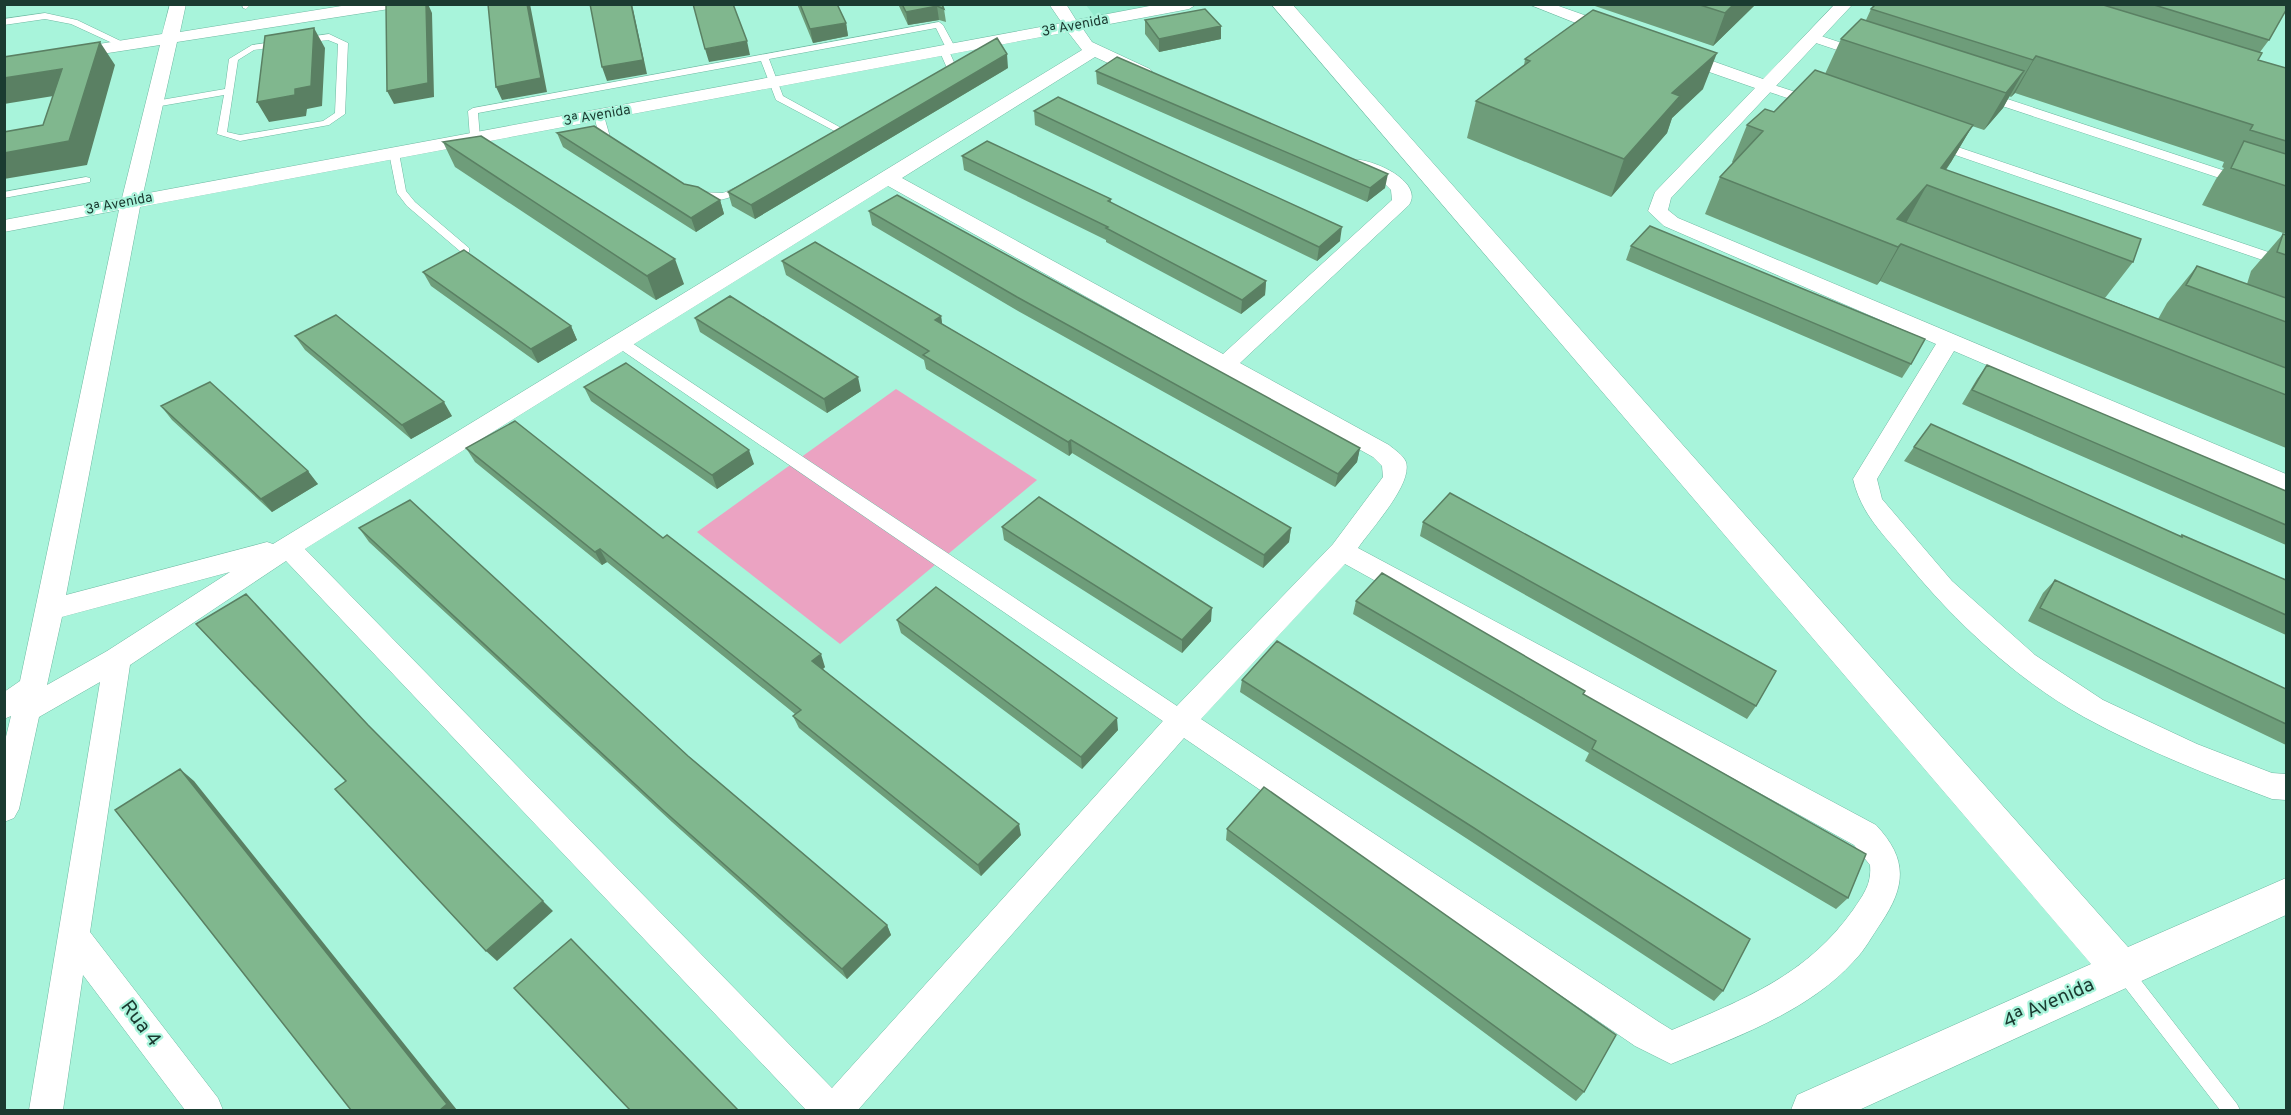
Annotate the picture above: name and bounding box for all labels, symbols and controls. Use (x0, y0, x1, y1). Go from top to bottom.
street label: 3ª Avenida (1040, 11, 1110, 41)
street label: 3ª Avenida (562, 102, 632, 130)
street label: 3ª Avenida (84, 189, 154, 219)
street label: 4ª Avenida (1999, 972, 2099, 1036)
street label: Rua 4 (114, 995, 166, 1053)

